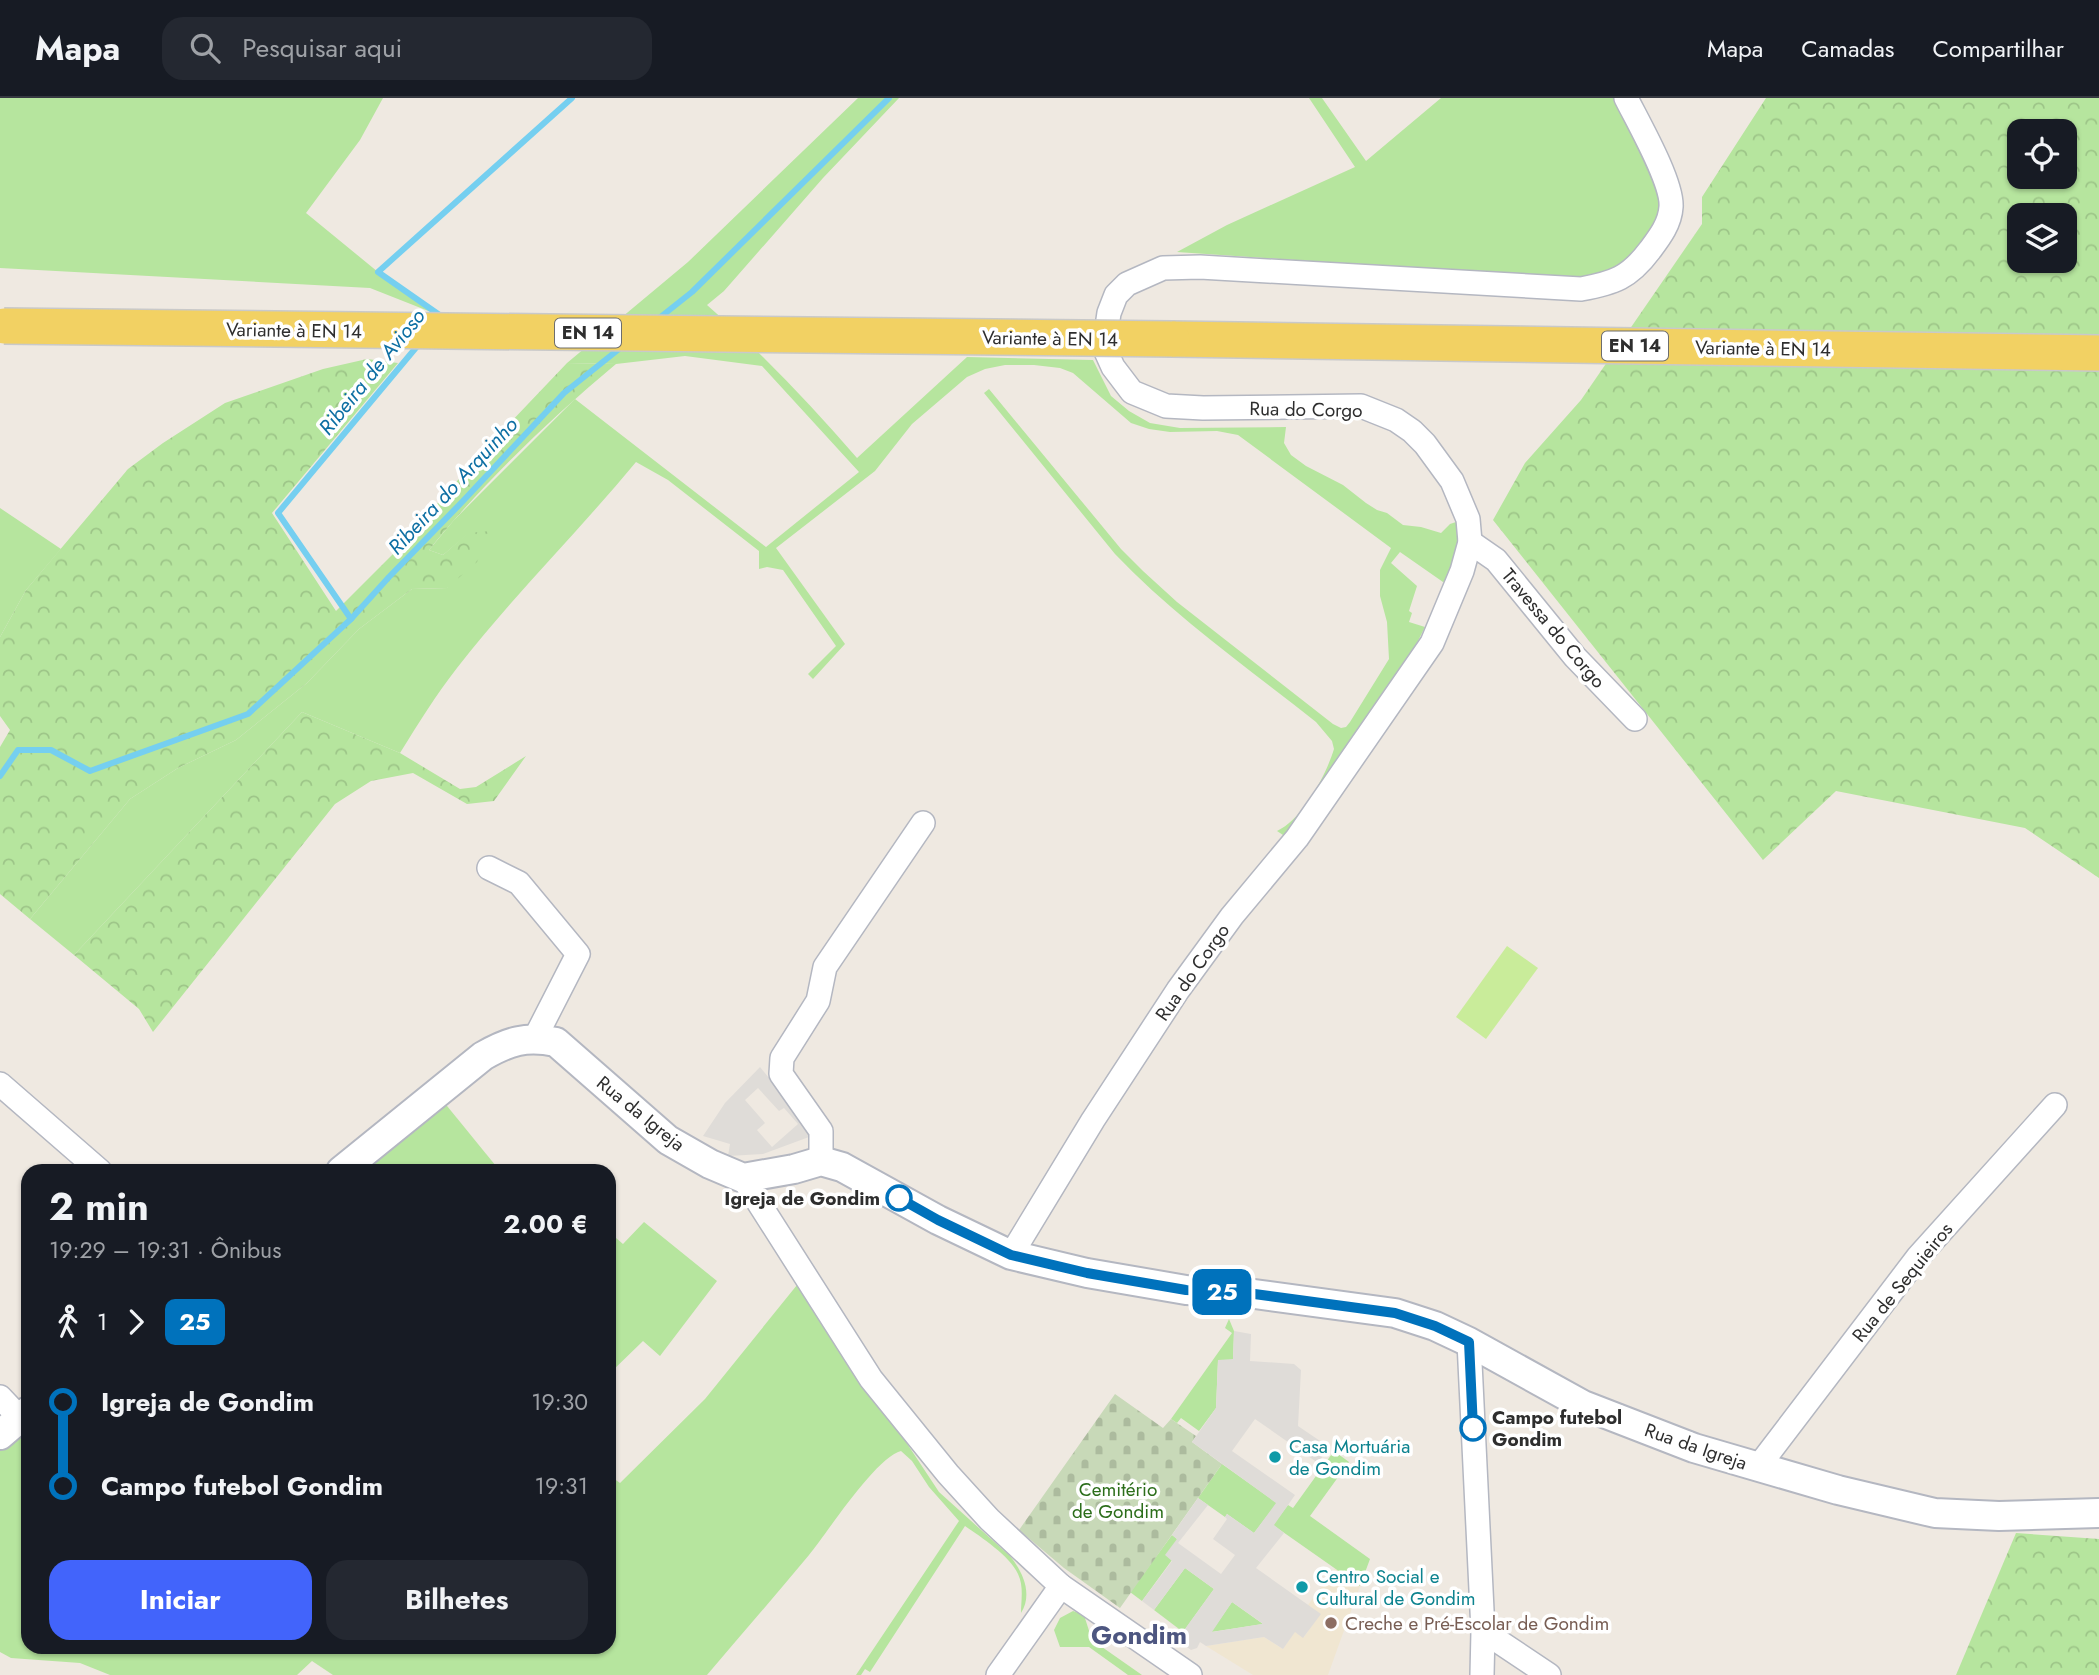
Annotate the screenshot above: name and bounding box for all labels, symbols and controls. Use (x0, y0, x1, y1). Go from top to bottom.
search box (162, 17, 652, 80)
text: Mapa (35, 25, 120, 72)
icon: search (186, 29, 224, 67)
text: Pesquisar aqui (242, 29, 402, 67)
text: Mapa (1707, 31, 1763, 66)
text: Camadas (1801, 31, 1894, 66)
text: Compartilhar (1932, 31, 2064, 66)
map controls (2007, 119, 2077, 273)
button: locate (2007, 119, 2077, 189)
button: layers (2007, 203, 2077, 273)
water label: Ribeira de Avioso (312, 302, 432, 442)
street label: Variante à EN 14 (226, 316, 362, 345)
road number: EN 14 (555, 318, 621, 347)
street label: Variante à EN 14 (982, 324, 1118, 353)
road number: EN 14 (1602, 332, 1668, 360)
street label: Variante à EN 14 (1695, 334, 1831, 363)
street label: Rua do Corgo (1249, 395, 1363, 424)
water label: Ribeira do Arquinho (381, 411, 525, 561)
street label: Travessa do Corgo (1496, 563, 1612, 694)
street label: Rua do Corgo (1149, 918, 1236, 1026)
street label: Rua da Igreja (591, 1069, 691, 1157)
text: 2 min (49, 1179, 149, 1234)
place label: Igreja de Gondim (724, 1185, 880, 1212)
marker: Igreja de Gondim (886, 1185, 912, 1211)
text: 2.00 € (503, 1205, 588, 1243)
street label: Rua de Sequieiros (1846, 1217, 1959, 1348)
text: 19:29 – 19:31 · Ônibus (49, 1233, 281, 1267)
line badge: 25 (1190, 1269, 1254, 1315)
text: 25 (1206, 1274, 1238, 1309)
icon: walk (49, 1303, 87, 1341)
icon: forward (117, 1303, 155, 1341)
text: 25 (179, 1304, 211, 1339)
text: 1 (97, 1305, 107, 1339)
text: Igreja de Gondim (101, 1383, 314, 1421)
text: 19:30 (531, 1385, 588, 1419)
place label: Campo futebol Gondim (1492, 1404, 1622, 1453)
marker: Campo futebol Gondim (1460, 1415, 1486, 1441)
street label: Rua da Igreja (1641, 1416, 1751, 1477)
place label: Casa Mortuária de Gondim (1289, 1433, 1410, 1482)
marker: Casa Mortuária de Gondim (1267, 1449, 1283, 1465)
text: Campo futebol Gondim (101, 1467, 383, 1505)
text: 19:31 (535, 1469, 588, 1503)
park label: Cemitério de Gondim (1072, 1476, 1164, 1525)
button: Iniciar (49, 1560, 312, 1640)
button: Bilhetes (326, 1560, 588, 1640)
place label: Centro Social e Cultural de Gondim (1316, 1563, 1476, 1612)
marker: Centro Social e Cultural de Gondim (1294, 1579, 1310, 1595)
place label: Creche e Pré-Escolar de Gondim (1345, 1610, 1609, 1637)
marker: Creche e Pré-Escolar de Gondim (1323, 1615, 1339, 1631)
district label: Gondim (1091, 1616, 1187, 1654)

